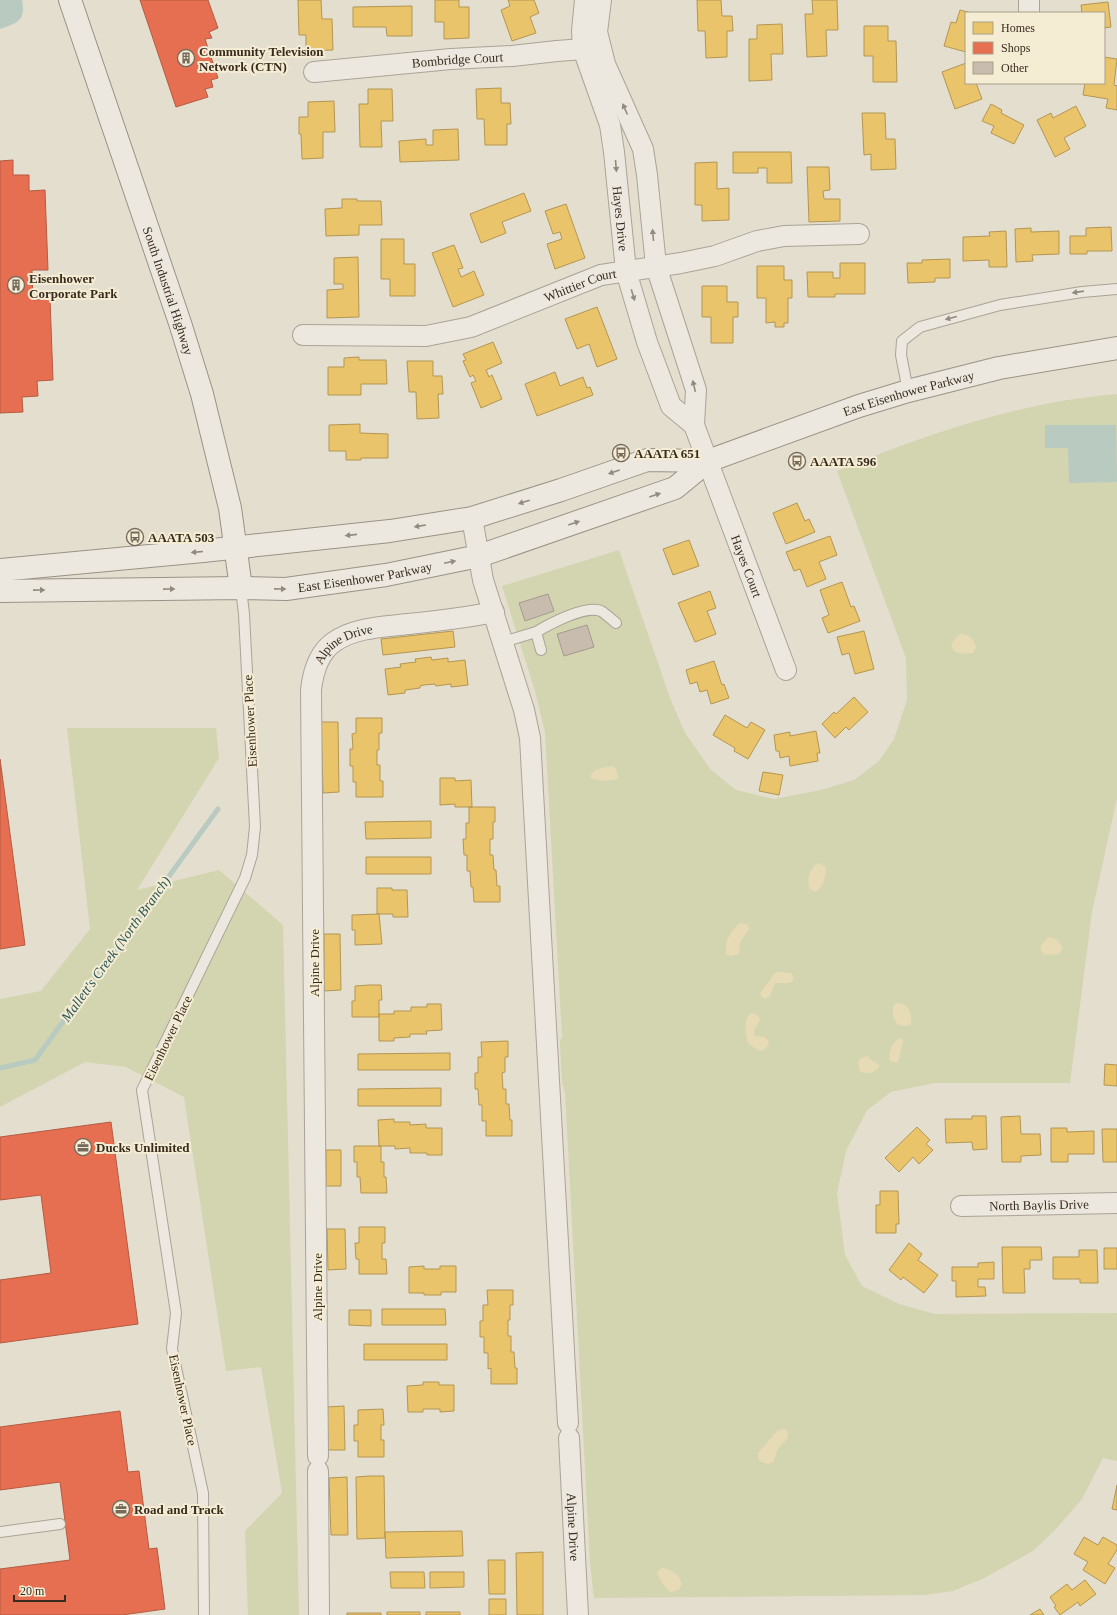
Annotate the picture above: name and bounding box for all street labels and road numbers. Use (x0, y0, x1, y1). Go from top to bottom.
street label: Bombridge Court (411, 49, 504, 70)
street label: Hayes Drive (610, 185, 631, 252)
street label: South Industrial Highway (140, 225, 197, 357)
street label: Whittier Court (542, 265, 618, 305)
street label: East Eisenhower Parkway (841, 367, 976, 419)
street label: Hayes Court (728, 533, 766, 600)
street label: East Eisenhower Parkway (297, 558, 434, 595)
street label: Alpine Drive (311, 621, 374, 666)
street label: Eisenhower Place (240, 674, 260, 768)
street label: Alpine Drive (307, 929, 322, 997)
street label: Eisenhower Place (141, 993, 195, 1083)
street label: North Baylis Drive (989, 1196, 1089, 1213)
street label: Alpine Drive (310, 1253, 325, 1321)
street label: Eisenhower Place (166, 1353, 200, 1447)
street label: Alpine Drive (564, 1492, 583, 1562)

